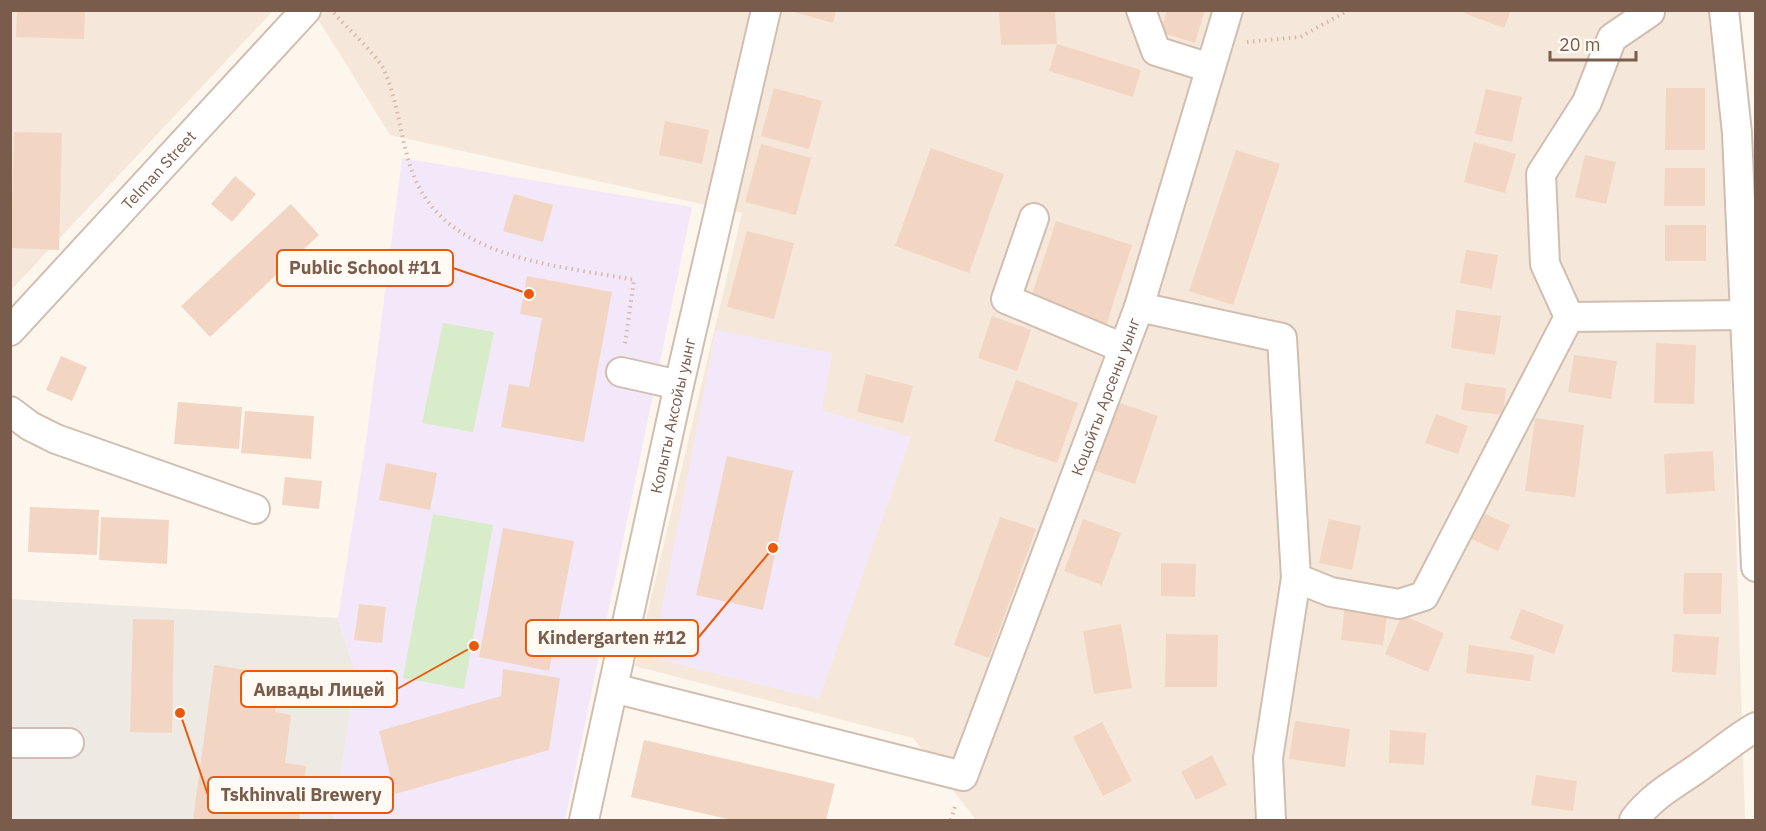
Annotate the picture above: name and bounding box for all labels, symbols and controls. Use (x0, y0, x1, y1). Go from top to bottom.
scale bar (1550, 24, 1636, 62)
text: 20 m (1559, 33, 1601, 56)
street label: Telman Street (117, 126, 200, 214)
callout: Public School #11 (277, 250, 453, 286)
text: Public School #11 (289, 256, 441, 279)
street label: Коцойты Арсены уынг (1067, 315, 1144, 478)
street label: Колыты Аксойы уынг (646, 336, 700, 495)
callout: Kindergarten #12 (526, 620, 698, 656)
text: Kindergarten #12 (538, 626, 686, 649)
callout: Аивады Лицей (241, 671, 397, 707)
text: Аивады Лицей (253, 678, 385, 701)
callout: Tskhinvali Brewery (208, 777, 393, 813)
text: Tskhinvali Brewery (220, 783, 382, 806)

